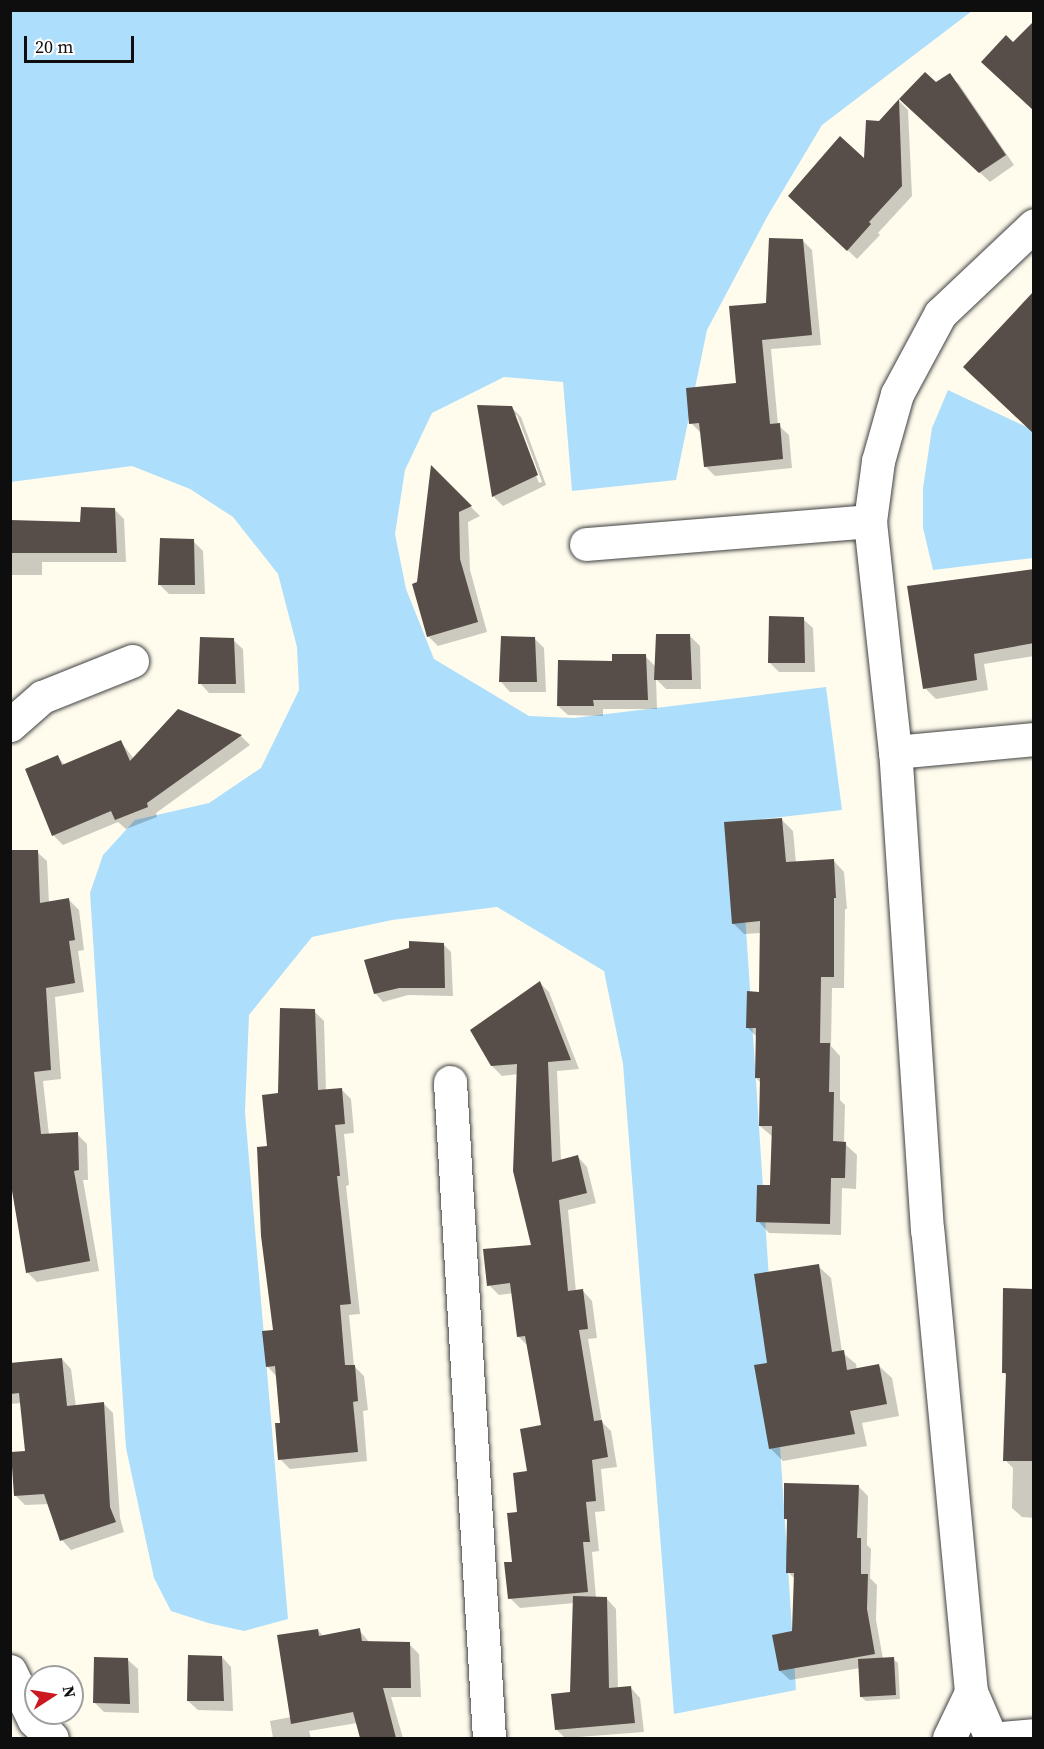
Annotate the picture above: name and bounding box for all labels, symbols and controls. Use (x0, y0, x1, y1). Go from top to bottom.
scale bar (27, 24, 136, 62)
text: 20 m (35, 34, 73, 59)
north arrow (24, 1665, 84, 1725)
text: N (58, 1684, 82, 1700)

